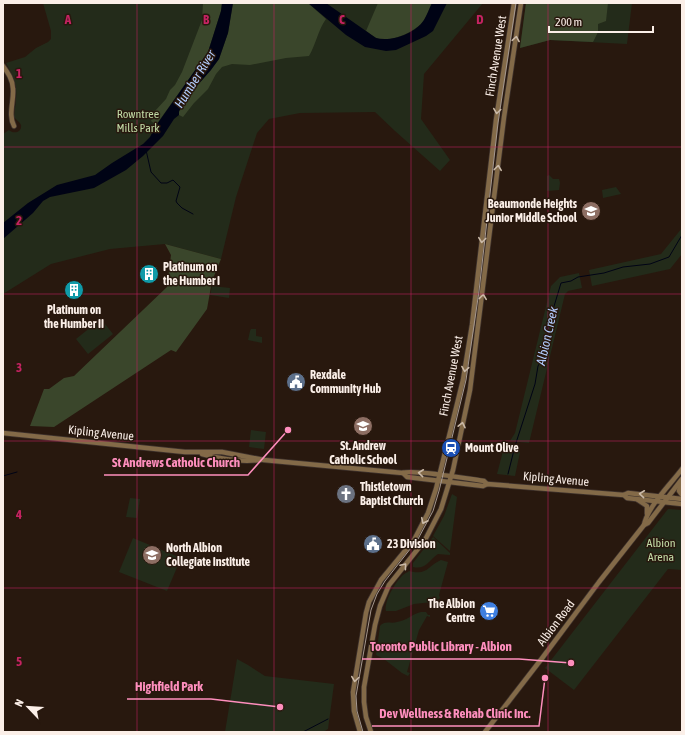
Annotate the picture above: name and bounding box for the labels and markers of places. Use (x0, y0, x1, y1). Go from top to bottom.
place label: Beaumonde Heights Junior Middle School (485, 197, 578, 225)
school or university icon: Beaumonde Heights Junior Middle School (580, 200, 602, 222)
place label: Platinum on the Humber I (162, 260, 220, 288)
building icon: Platinum on the Humber I (138, 263, 160, 285)
building icon: Platinum on the Humber II (63, 279, 85, 301)
place label: Platinum on the Humber II (43, 303, 104, 331)
place label: Rexdale Community Hub (310, 368, 382, 396)
public building icon: Rexdale Community Hub (285, 371, 307, 393)
school or university icon: St. Andrew Catholic School (352, 415, 374, 437)
station icon: Mount Olive (440, 437, 462, 459)
place label: St. Andrew Catholic School (329, 439, 398, 467)
place label: Mount Olive (465, 441, 519, 455)
callout: St Andrews Catholic Church (104, 450, 248, 475)
place label: Thistletown Baptist Church (360, 480, 424, 508)
church icon: Thistletown Baptist Church (335, 483, 357, 505)
public building icon: 23 Division (362, 533, 384, 555)
place label: 23 Division (387, 537, 436, 551)
place label: North Albion Collegiate Institute (166, 541, 251, 569)
school or university icon: North Albion Collegiate Institute (141, 544, 163, 566)
place label: The Albion Centre (428, 597, 476, 625)
supermarket icon: The Albion Centre (478, 600, 500, 622)
callout: Toronto Public Library - Albion (362, 634, 519, 659)
callout: Highfield Park (127, 674, 211, 699)
callout: Dev Wellness & Rehab Clinic Inc. (372, 701, 539, 726)

